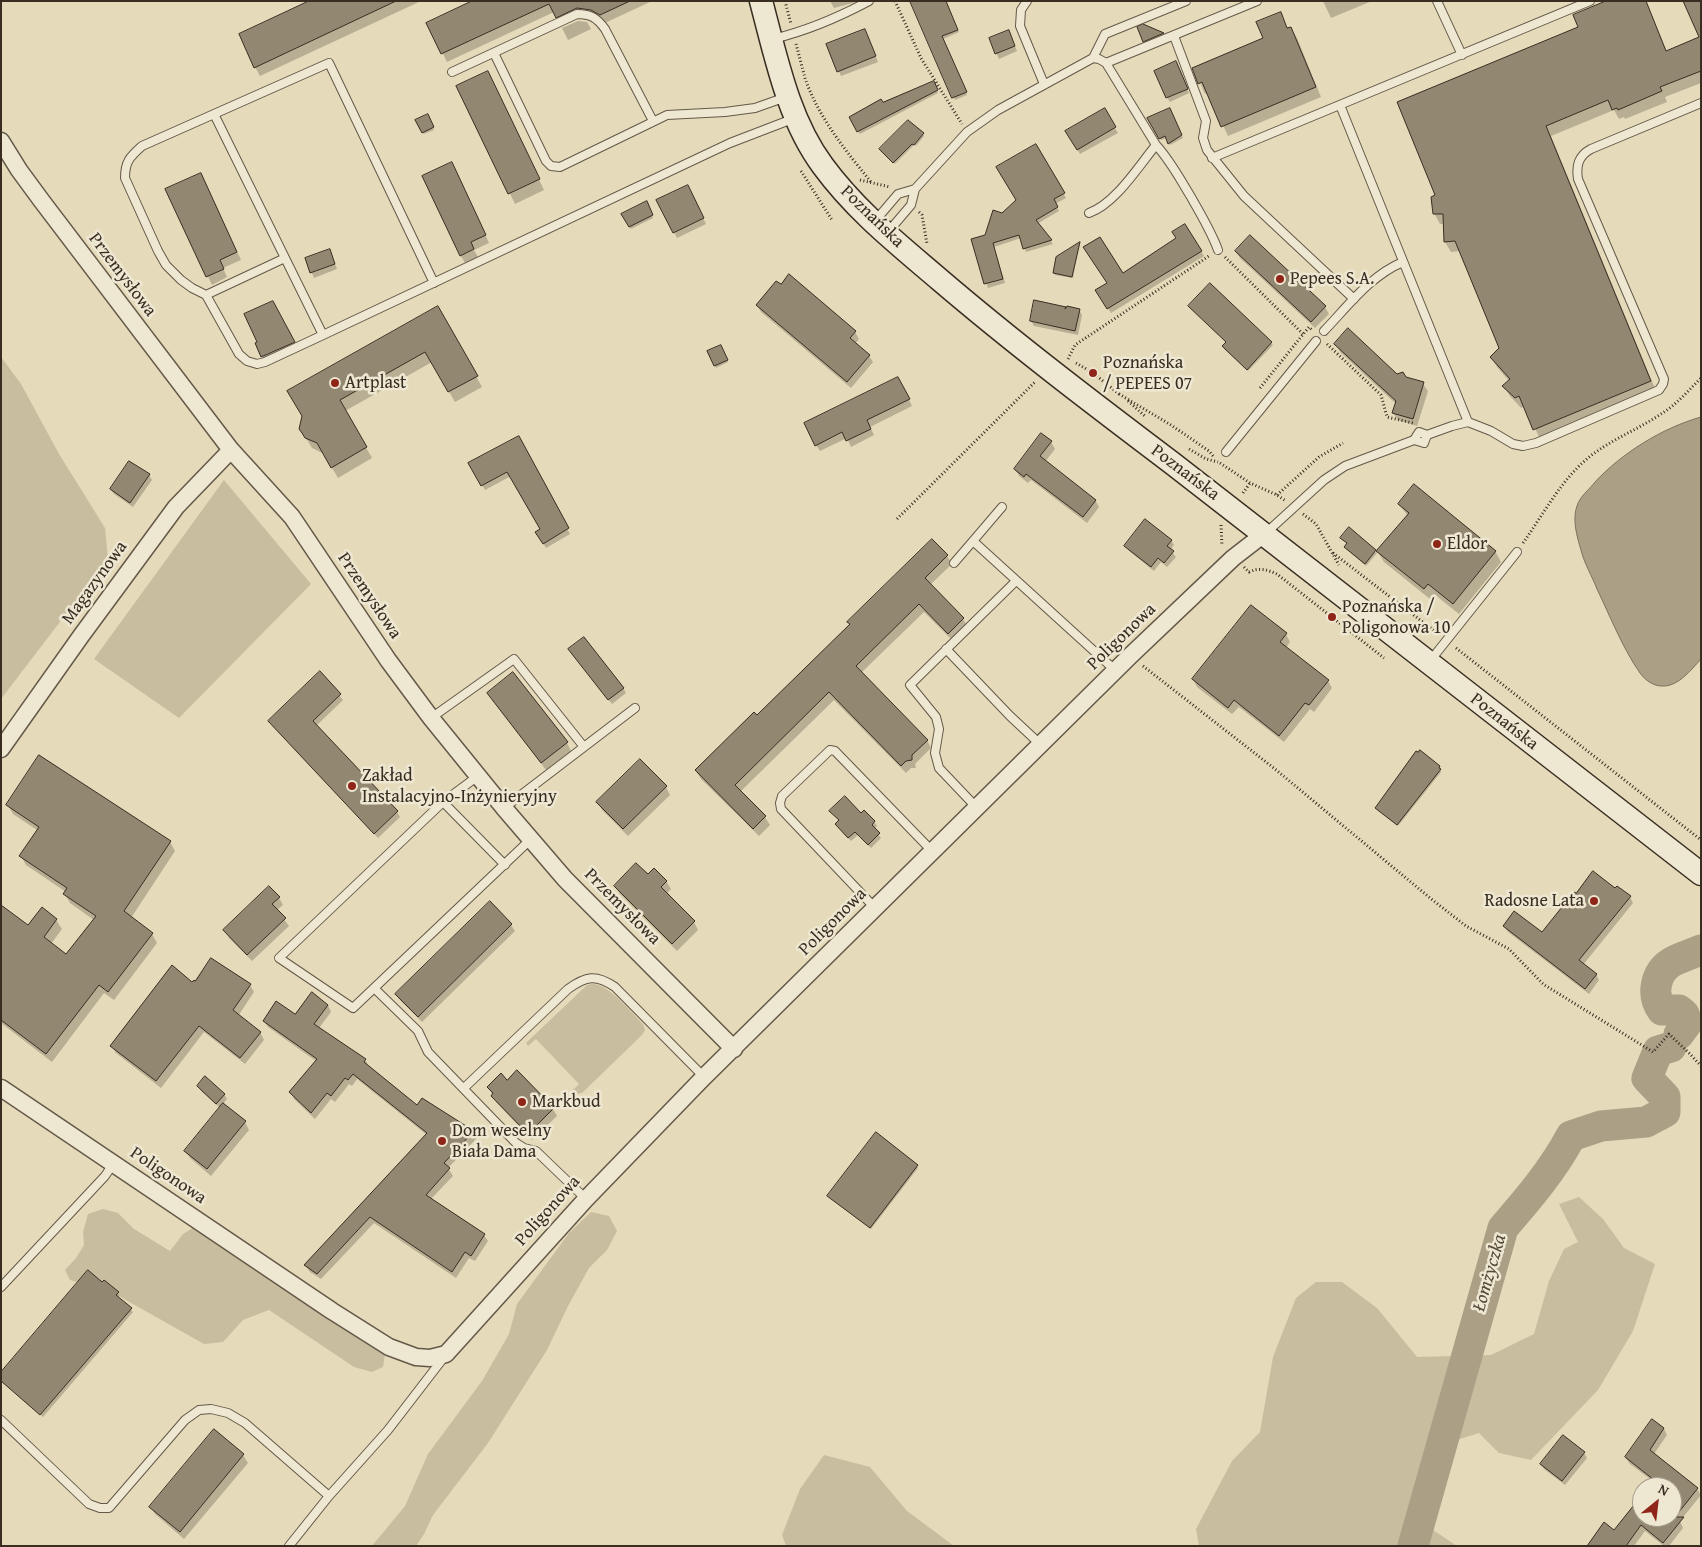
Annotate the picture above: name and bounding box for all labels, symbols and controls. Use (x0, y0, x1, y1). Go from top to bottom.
street label: Poznańska (836, 181, 908, 253)
street label: Przemysłowa (83, 229, 161, 321)
place label: Pepees S.A. (1290, 268, 1374, 290)
marker: Pepees S.A. (1274, 273, 1286, 285)
place label: Poznańska / PEPEES 07 (1103, 352, 1192, 394)
marker: Poznańska / PEPEES 07 (1087, 367, 1099, 379)
place label: Artplast (345, 372, 406, 394)
marker: Artplast (329, 377, 341, 389)
street label: Poznańska (1146, 440, 1224, 506)
place label: Eldor (1447, 533, 1487, 555)
street label: Magazynowa (58, 537, 132, 629)
marker: Eldor (1431, 538, 1443, 550)
street label: Przemysłowa (332, 549, 406, 643)
place label: Poznańska / Poligonowa 10 (1342, 596, 1450, 638)
street label: Poligonowa (1083, 599, 1161, 675)
marker: Poznańska / Poligonowa 10 (1326, 611, 1338, 623)
street label: Poznańska (1466, 689, 1542, 755)
place label: Zakład Instalacyjno-Inżynieryjny (362, 765, 557, 808)
marker: Zakład Instalacyjno-Inżynieryjny (346, 780, 358, 792)
street label: Przemysłowa (579, 864, 665, 950)
street label: Poligonowa (795, 884, 871, 960)
place label: Radosne Lata (1485, 890, 1584, 912)
marker: Radosne Lata (1588, 895, 1600, 907)
place label: Markbud (532, 1091, 600, 1113)
marker: Markbud (516, 1096, 528, 1108)
place label: Dom weselny Biała Dama (452, 1120, 551, 1162)
marker: Dom weselny Biała Dama (436, 1135, 448, 1147)
street label: Poligonowa (126, 1143, 210, 1209)
street label: Poligonowa (511, 1171, 585, 1251)
water label: Łomżyczka (1468, 1232, 1512, 1314)
north arrow (1632, 1477, 1682, 1527)
text: N (1655, 1479, 1673, 1501)

